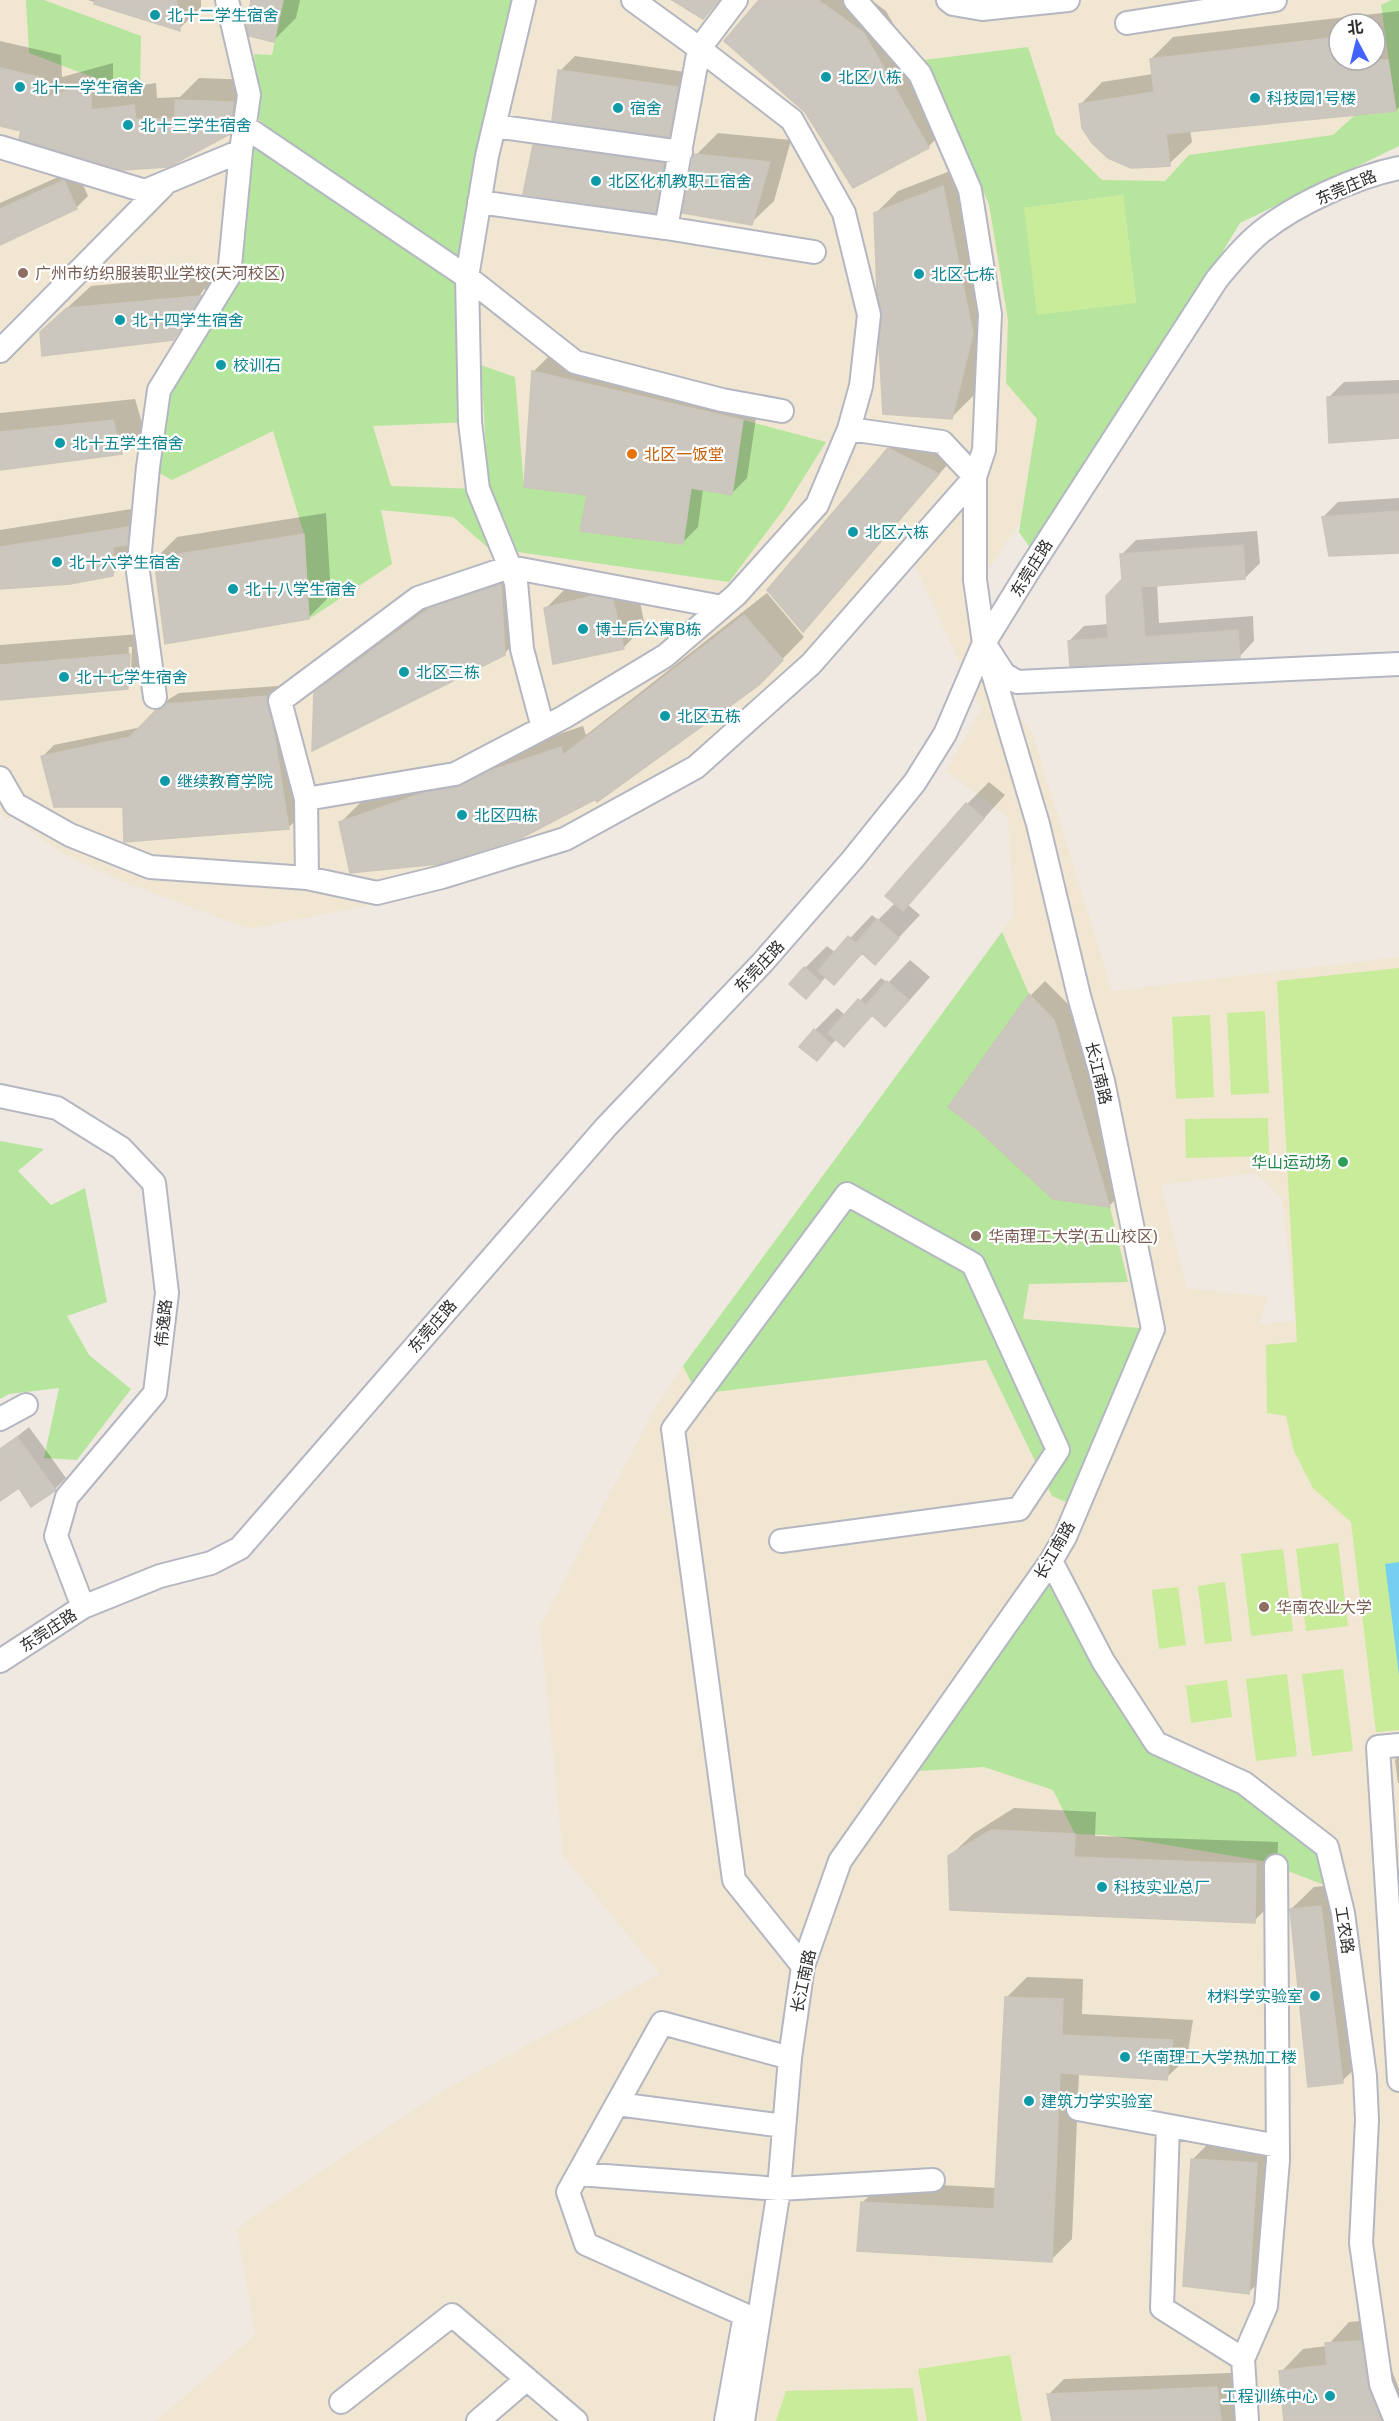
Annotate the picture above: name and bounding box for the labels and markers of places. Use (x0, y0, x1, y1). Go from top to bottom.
place label: 北十二学生宿舍 (167, 4, 279, 26)
marker: 北十二学生宿舍 (148, 8, 162, 22)
place label: 北区八栋 (838, 66, 902, 88)
marker: 北区八栋 (819, 70, 833, 84)
place label: 北十一学生宿舍 (32, 76, 144, 98)
marker: 北十一学生宿舍 (13, 80, 27, 94)
place label: 科技园1号楼 (1267, 87, 1356, 109)
marker: 科技园1号楼 (1248, 91, 1262, 105)
place label: 宿舍 (630, 97, 662, 119)
marker: 宿舍 (611, 101, 625, 115)
place label: 北十三学生宿舍 (140, 114, 252, 136)
marker: 北十三学生宿舍 (121, 118, 135, 132)
place label: 北区化机教职工宿舍 (608, 170, 752, 192)
marker: 北区化机教职工宿舍 (589, 174, 603, 188)
place label: 广州市纺织服装职业学校(天河校区) (35, 262, 285, 284)
place label: 北区七栋 (931, 263, 995, 285)
marker: 广州市纺织服装职业学校(天河校区) (16, 266, 30, 280)
marker: 北区七栋 (912, 267, 926, 281)
place label: 北十四学生宿舍 (132, 309, 244, 331)
marker: 北十四学生宿舍 (113, 313, 127, 327)
place label: 校训石 (233, 354, 281, 376)
marker: 校训石 (214, 358, 228, 372)
place label: 北十五学生宿舍 (72, 432, 184, 454)
marker: 北十五学生宿舍 (53, 436, 67, 450)
place label: 北区一饭堂 (644, 443, 724, 465)
marker: 北区一饭堂 (625, 447, 639, 461)
place label: 北区六栋 (865, 521, 929, 543)
marker: 北区六栋 (846, 525, 860, 539)
place label: 北十六学生宿舍 (69, 551, 181, 573)
marker: 北十六学生宿舍 (50, 555, 64, 569)
place label: 北十八学生宿舍 (245, 578, 357, 600)
marker: 北十八学生宿舍 (226, 582, 240, 596)
place label: 博士后公寓B栋 (595, 618, 701, 640)
marker: 博士后公寓B栋 (576, 622, 590, 636)
place label: 北区三栋 (416, 661, 480, 683)
marker: 北区三栋 (397, 665, 411, 679)
place label: 北十七学生宿舍 (76, 666, 188, 688)
marker: 北十七学生宿舍 (57, 670, 71, 684)
place label: 北区五栋 (677, 705, 741, 727)
marker: 北区五栋 (658, 709, 672, 723)
place label: 继续教育学院 (177, 770, 273, 792)
marker: 继续教育学院 (158, 774, 172, 788)
place label: 北区四栋 (474, 804, 538, 826)
marker: 北区四栋 (455, 808, 469, 822)
place label: 华山运动场 (1251, 1151, 1331, 1173)
marker: 华山运动场 (1336, 1155, 1350, 1169)
place label: 华南理工大学(五山校区) (988, 1225, 1158, 1247)
marker: 华南理工大学(五山校区) (969, 1229, 983, 1243)
place label: 华南农业大学 (1276, 1596, 1372, 1618)
marker: 华南农业大学 (1257, 1600, 1271, 1614)
place label: 科技实业总厂 (1114, 1876, 1210, 1898)
marker: 科技实业总厂 (1095, 1880, 1109, 1894)
place label: 材料学实验室 (1207, 1985, 1303, 2007)
marker: 材料学实验室 (1308, 1989, 1322, 2003)
place label: 华南理工大学热加工楼 (1137, 2046, 1297, 2068)
marker: 华南理工大学热加工楼 (1118, 2050, 1132, 2064)
place label: 建筑力学实验室 (1041, 2090, 1153, 2112)
marker: 建筑力学实验室 (1022, 2094, 1036, 2108)
place label: 工程训练中心 (1222, 2385, 1318, 2407)
marker: 工程训练中心 (1323, 2389, 1337, 2403)

